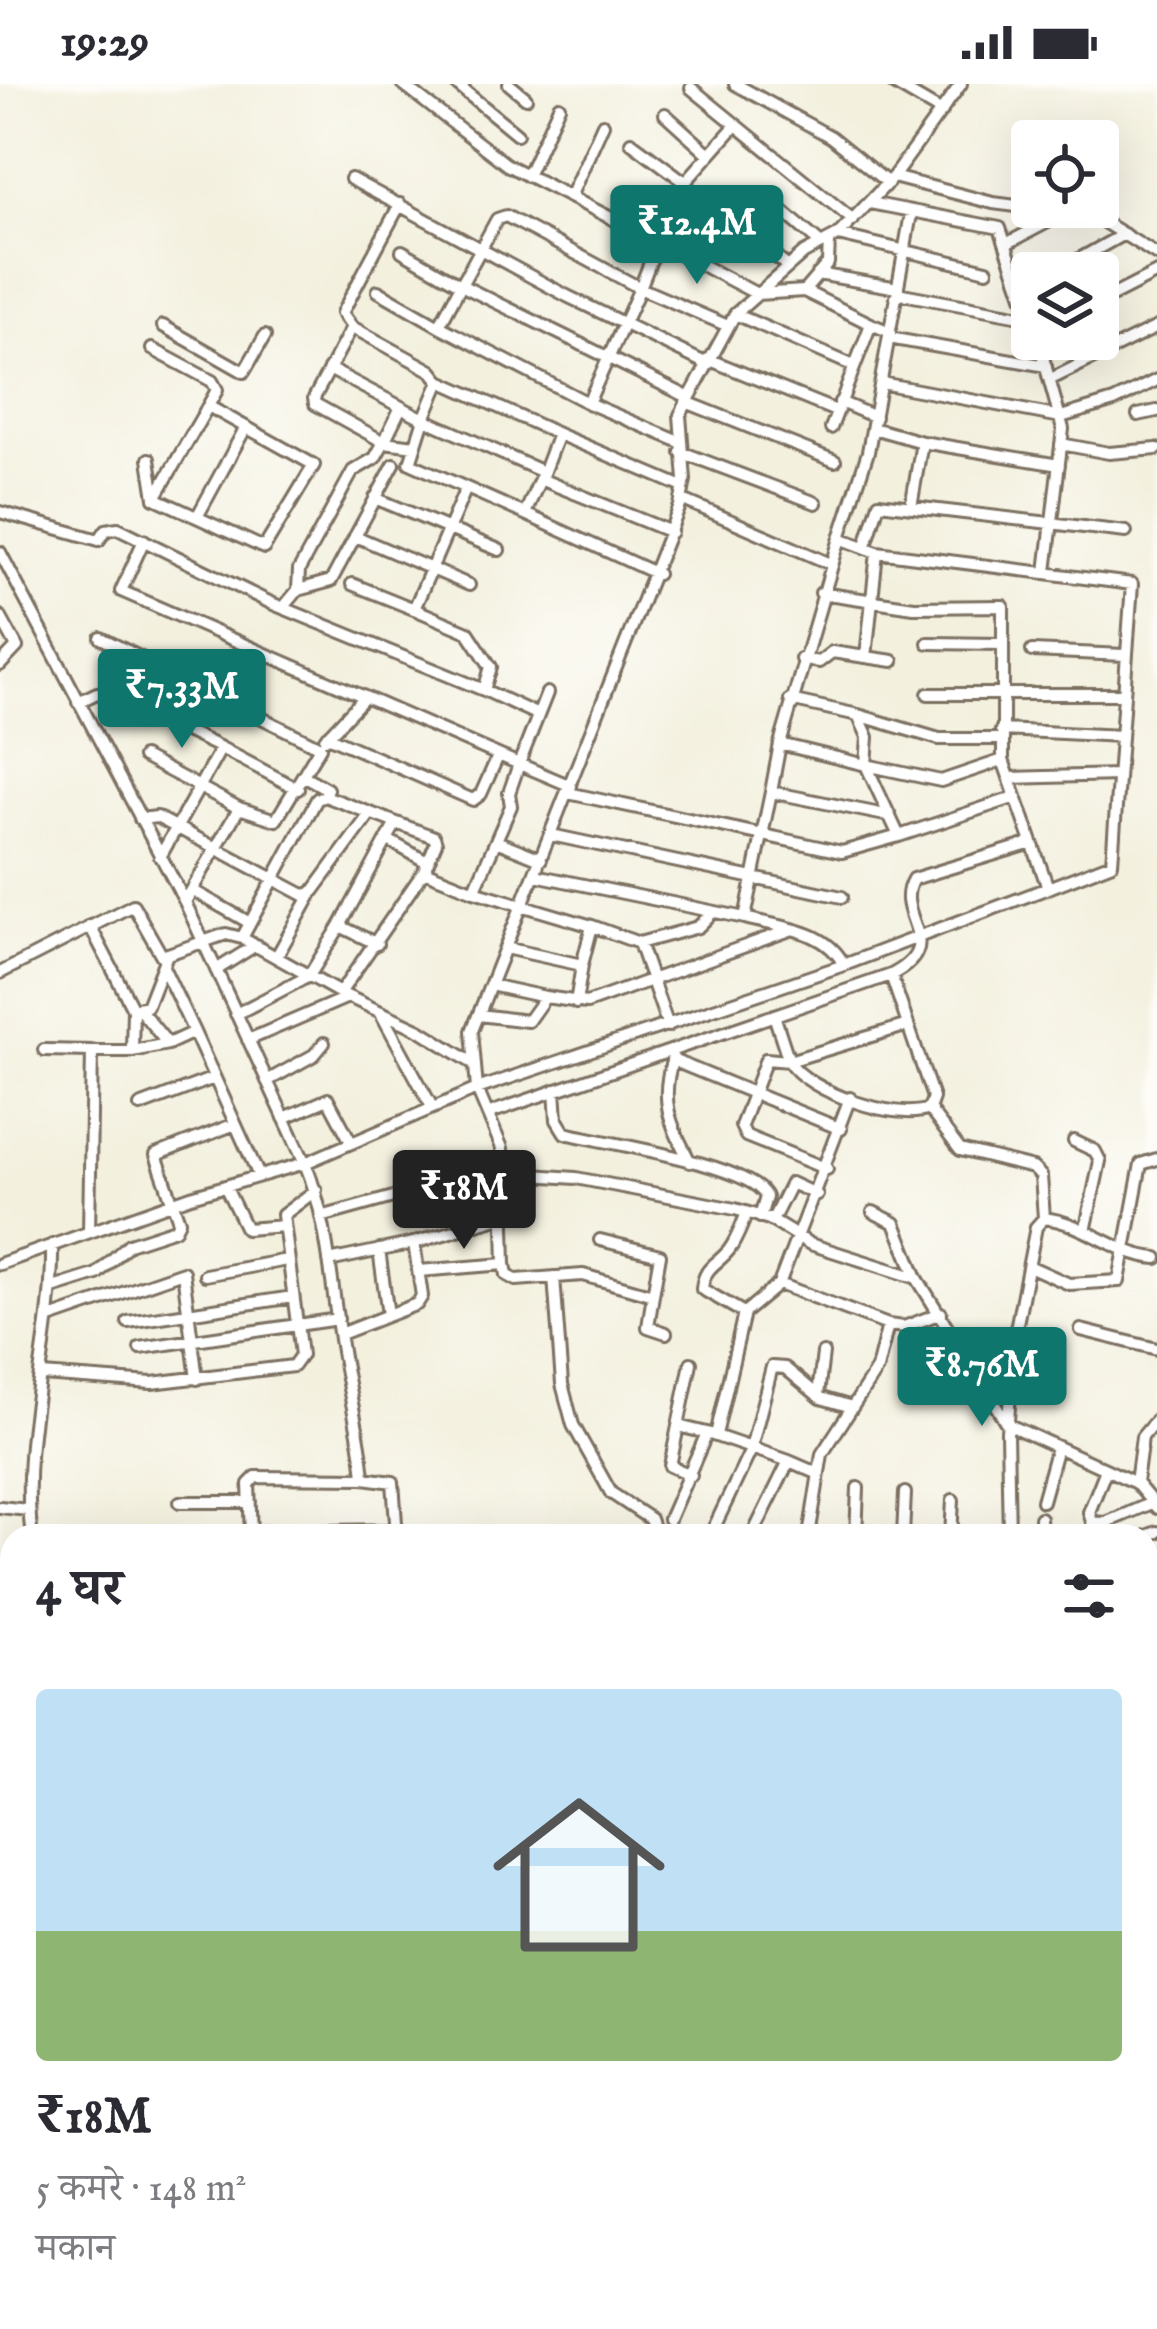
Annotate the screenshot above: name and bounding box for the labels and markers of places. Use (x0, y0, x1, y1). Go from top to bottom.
pin: ₹12.4M (599, 185, 795, 287)
pin: ₹7.33M (84, 649, 280, 751)
pin: ₹18M (393, 1150, 535, 1252)
pin: ₹8.76M (884, 1327, 1080, 1429)

